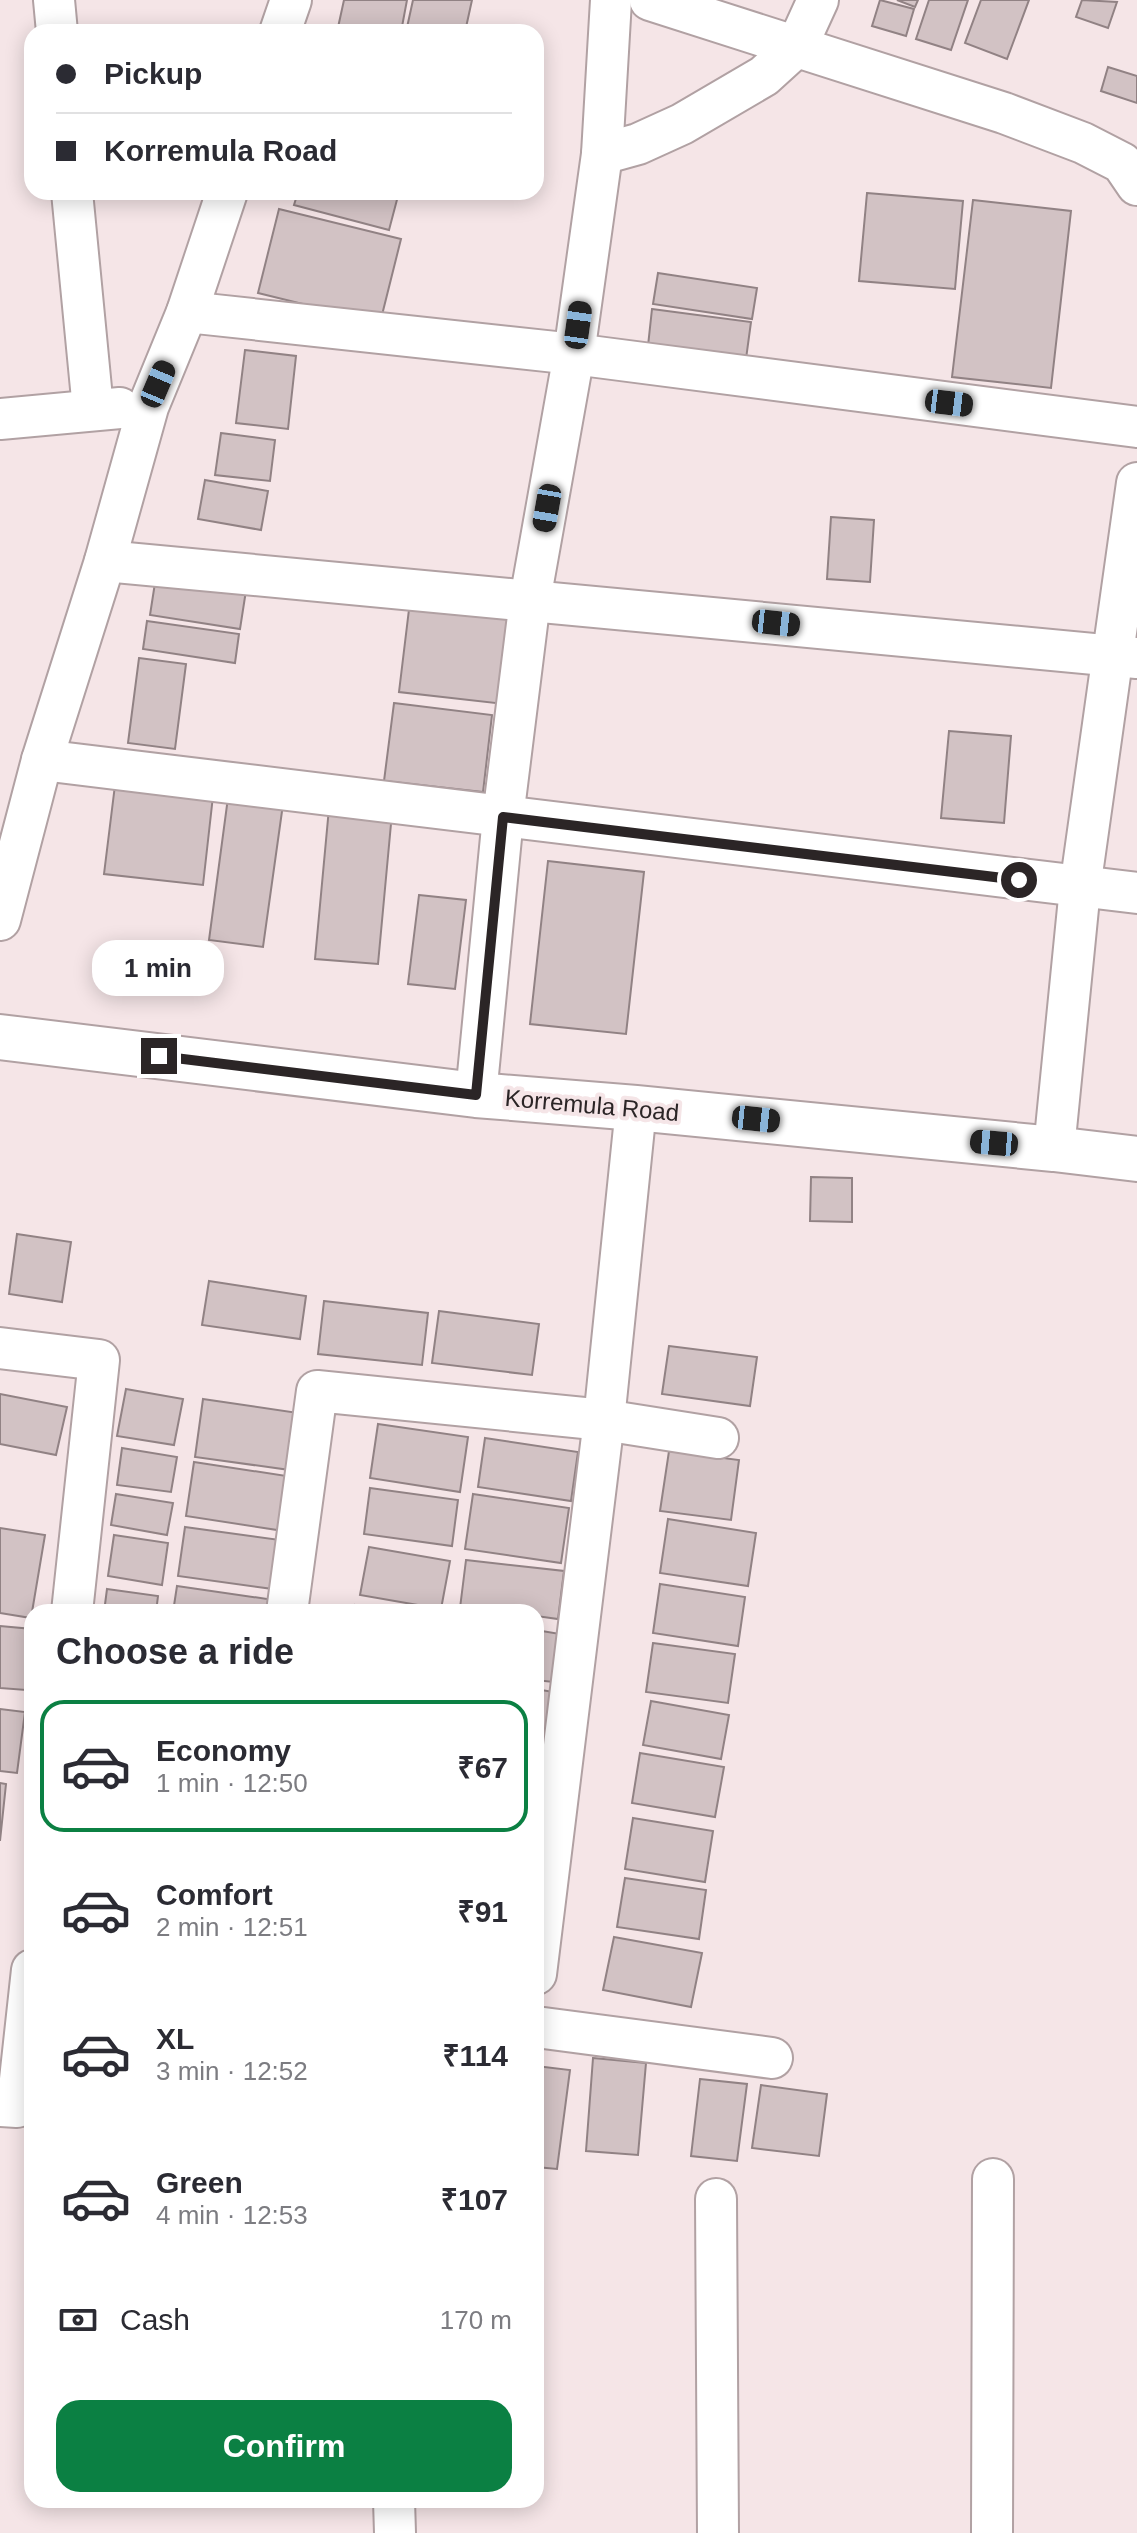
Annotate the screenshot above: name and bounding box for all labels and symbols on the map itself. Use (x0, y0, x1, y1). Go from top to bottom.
car (563, 300, 593, 350)
car (138, 357, 178, 411)
car (924, 388, 974, 418)
car (531, 482, 563, 534)
car (751, 609, 801, 637)
route start (1001, 862, 1037, 898)
callout: 1 min (93, 940, 225, 996)
route end (141, 1038, 177, 1074)
street label: Korremula Road (504, 1084, 680, 1126)
car (731, 1105, 781, 1133)
car (969, 1129, 1019, 1157)

